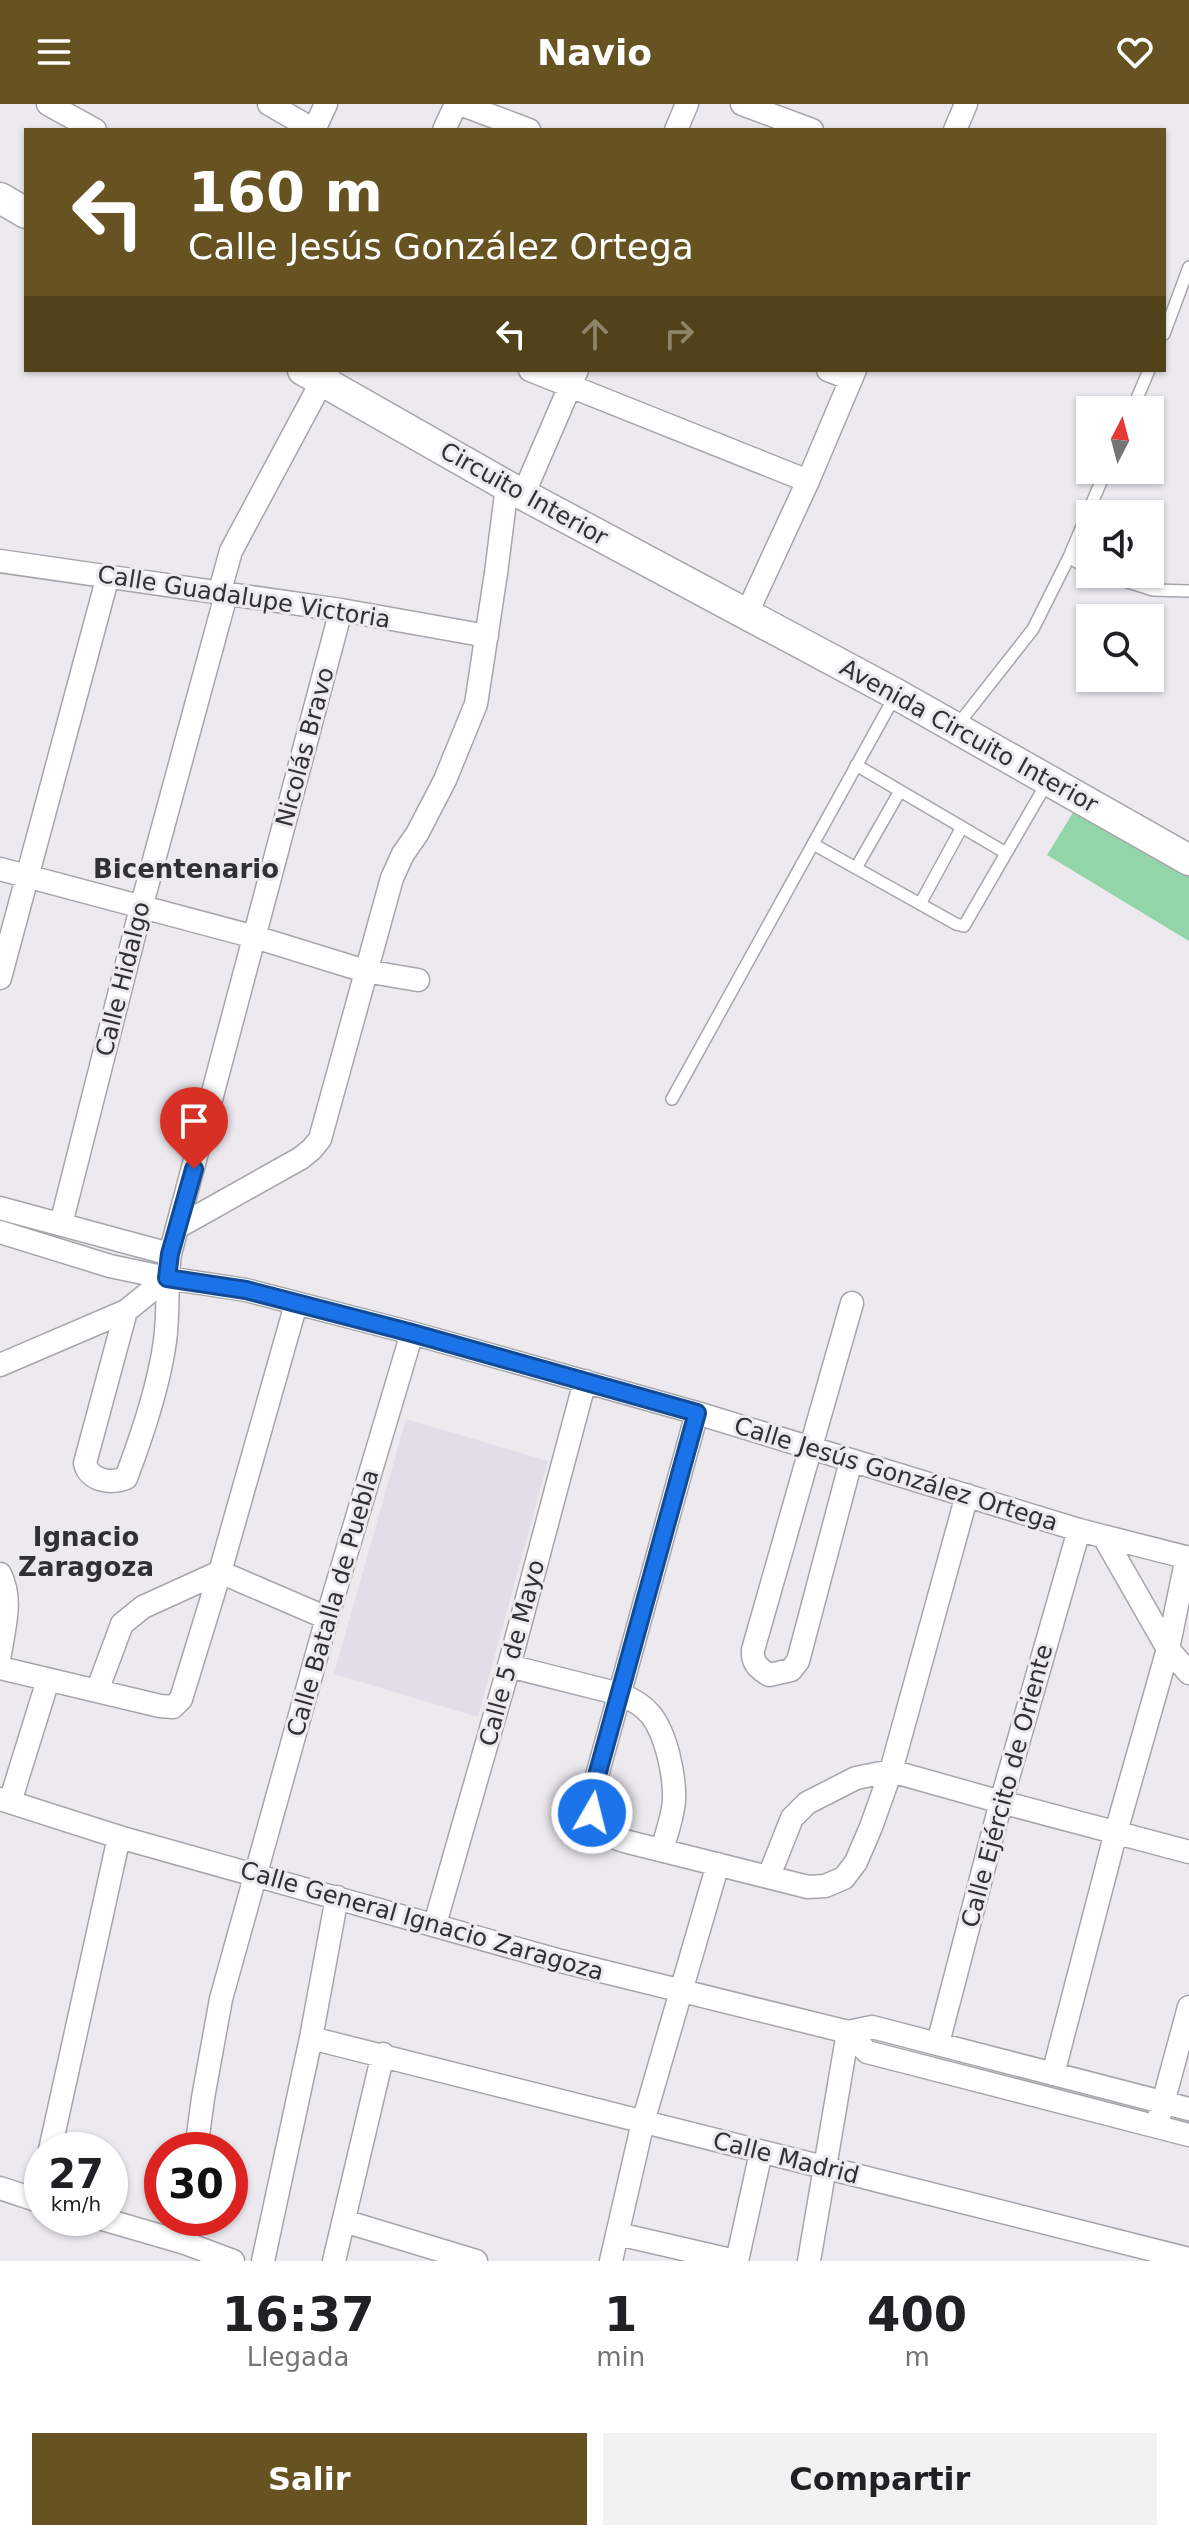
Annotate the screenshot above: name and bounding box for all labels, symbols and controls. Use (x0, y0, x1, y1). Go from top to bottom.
icon: menu (32, 30, 76, 74)
icon: heart (1113, 30, 1157, 74)
text: Navio (537, 32, 652, 73)
text: 160 m (188, 159, 383, 224)
icon: left (56, 160, 160, 264)
text: Calle Jesús González Ortega (188, 226, 694, 267)
icon: left (489, 312, 533, 356)
icon: ahead (573, 312, 617, 356)
icon: right (657, 312, 701, 356)
north arrow (1076, 396, 1164, 484)
map controls (1076, 396, 1164, 692)
street label: Circuito Interior (435, 436, 613, 552)
button: sound (1076, 500, 1164, 588)
street label: Calle Guadalupe Victoria (96, 560, 392, 634)
button: search (1076, 604, 1164, 692)
street label: Avenida Circuito Interior (835, 653, 1103, 819)
street label: Nicolás Bravo (270, 664, 340, 830)
district label: Bicentenario (93, 854, 279, 884)
street label: Calle Hidalgo (90, 899, 156, 1059)
pin (160, 1087, 228, 1169)
icon: arrive (172, 1099, 216, 1143)
street label: Calle Jesús González Ortega (731, 1411, 1061, 1537)
street label: Calle Batalla de Puebla (281, 1466, 385, 1740)
district label: Ignacio Zaragoza (18, 1522, 154, 1582)
street label: Calle 5 de Mayo (474, 1557, 550, 1749)
street label: Calle Ejército de Oriente (956, 1641, 1058, 1931)
position arrow (550, 1771, 634, 1855)
street label: Calle General Ignacio Zaragoza (237, 1856, 607, 1986)
street label: Calle Madrid (710, 2126, 862, 2190)
speed limit sign: 30 (144, 2132, 248, 2236)
text: 27 (48, 2151, 104, 2197)
text: km/h (51, 2192, 101, 2216)
text: 16:37 (222, 2286, 375, 2342)
text: 1 (604, 2286, 637, 2342)
text: 400 (867, 2286, 967, 2342)
text: Llegada (247, 2342, 349, 2372)
text: min (596, 2342, 645, 2372)
text: m (904, 2342, 930, 2372)
button: Salir (32, 2433, 587, 2525)
button: Compartir (603, 2433, 1157, 2525)

